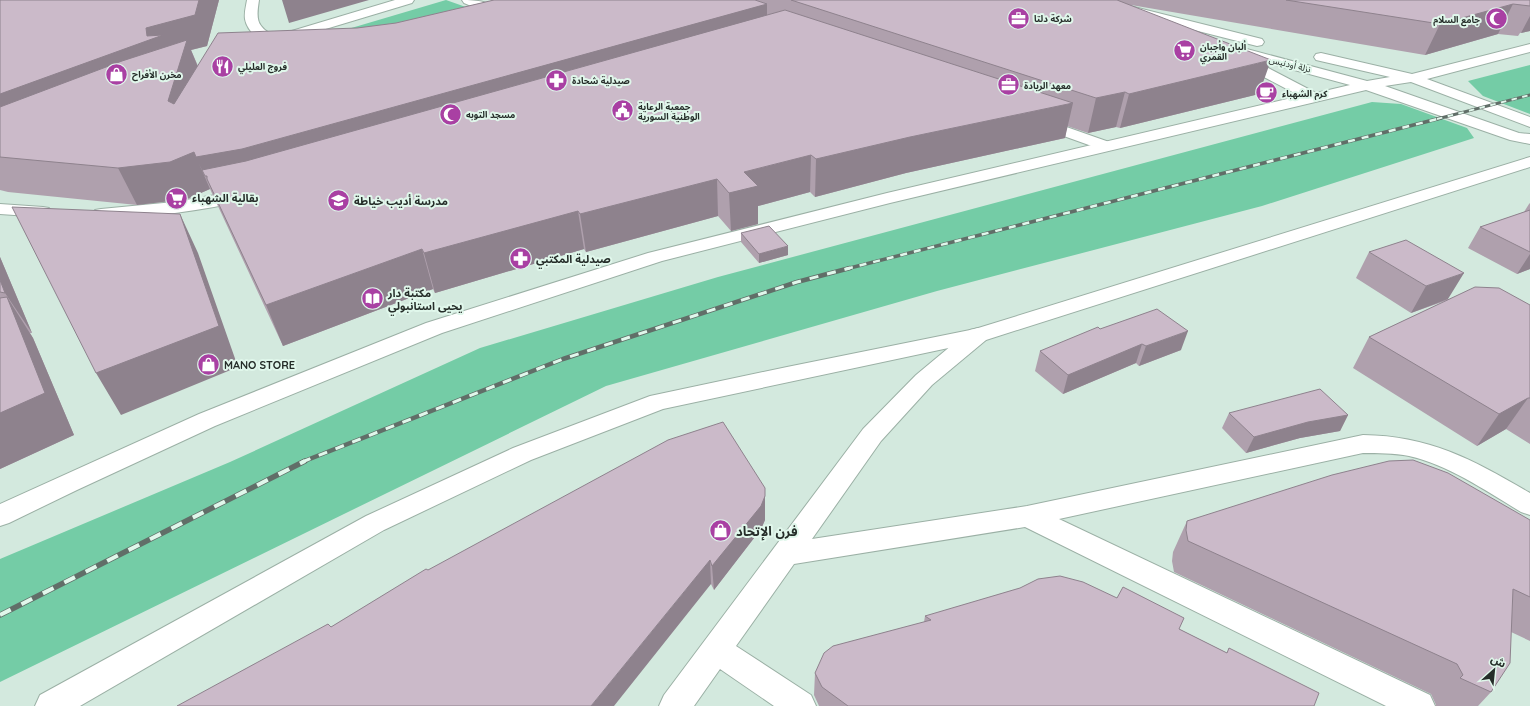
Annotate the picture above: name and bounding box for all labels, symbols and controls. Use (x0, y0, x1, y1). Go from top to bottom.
office icon: شركة دلتا (1005, 5, 1031, 31)
mosque icon: جامع السلام (1483, 6, 1509, 32)
place label: شركة دلتا (1034, 13, 1072, 25)
place label: جامع السلام (1433, 14, 1480, 27)
supermarket icon: ألبان وأجبان القمري (1172, 38, 1198, 64)
place label: ألبان وأجبان القمري (1200, 40, 1247, 65)
restaurant icon: فروج العليلي (210, 53, 236, 79)
street label: نزلة أودنيس (1268, 53, 1312, 75)
shop icon: مخرن الأفراح (103, 61, 129, 87)
place label: فروج العليلي (238, 61, 287, 75)
pharmacy icon: صيدلية شحادة (543, 67, 569, 93)
place label: مخرن الأفراح (132, 69, 182, 82)
office icon: معهد الريادة (996, 72, 1022, 98)
place label: صيدلية شحادة (572, 75, 630, 87)
place label: معهد الريادة (1024, 80, 1071, 92)
cafe icon: كرم الشهباء (1253, 80, 1279, 106)
place label: كرم الشهباء (1282, 88, 1328, 101)
public building icon: جمعية الرعاية الوطنية السورية (610, 98, 636, 124)
mosque icon: مسجد التوبه (438, 101, 464, 127)
place label: جمعية الرعاية الوطنية السورية (638, 101, 700, 123)
place label: مسجد التوبه (466, 109, 515, 121)
supermarket icon: بقالية الشهباء (164, 185, 190, 211)
school or university icon: مدرسة أديب خياطة (325, 188, 351, 214)
place label: بقالية الشهباء (192, 191, 258, 205)
place label: مدرسة أديب خياطة (354, 194, 448, 208)
pharmacy icon: صيدلية المكتبي (508, 246, 534, 272)
place label: صيدلية المكتبي (536, 252, 611, 269)
library icon: مكتبة دار يحيى استانبولي (359, 286, 385, 312)
place label: مكتبة دار يحيى استانبولي (387, 286, 463, 316)
shop icon: MANO STORE (196, 352, 222, 378)
place label: MANO STORE (224, 358, 295, 372)
shop icon: فرن الإتحاد (707, 518, 733, 544)
place label: فرن الإتحاد (736, 523, 798, 541)
north arrow (1474, 650, 1514, 690)
text: ش (1489, 651, 1508, 671)

